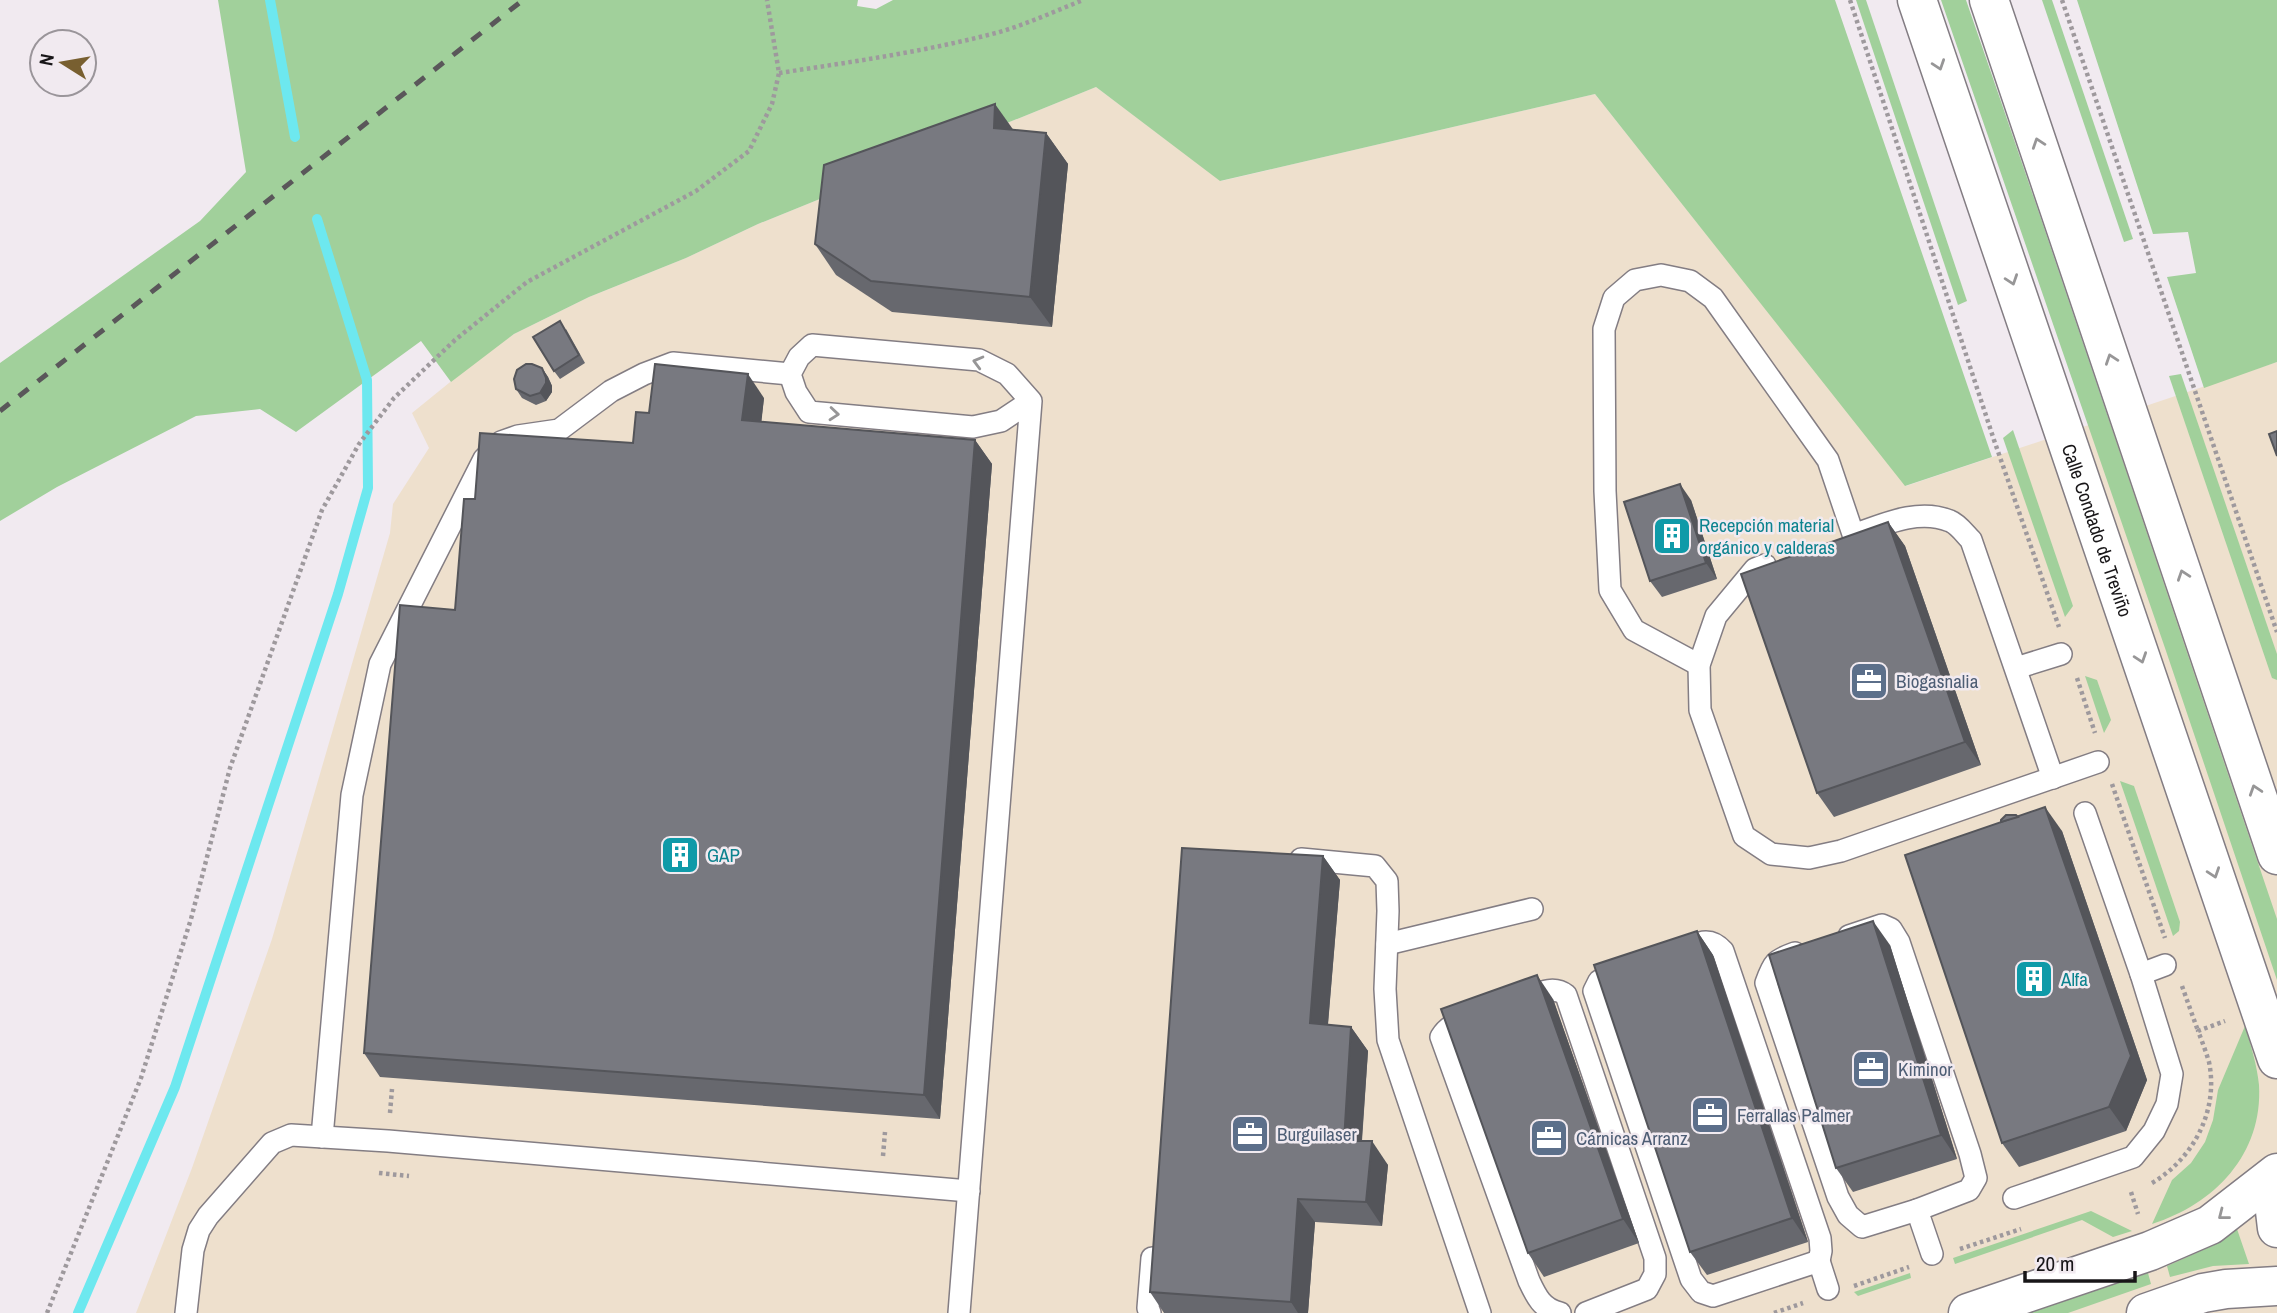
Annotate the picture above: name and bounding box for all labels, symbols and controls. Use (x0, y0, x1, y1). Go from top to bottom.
north arrow (28, 28, 98, 98)
text: N (32, 52, 60, 68)
one-way arrow (1931, 58, 1945, 70)
one-way arrow (2032, 138, 2046, 150)
one-way arrow (2004, 274, 2018, 286)
one-way arrow (2105, 353, 2119, 366)
one-way arrow (972, 356, 984, 370)
one-way arrow (829, 406, 840, 421)
street label: Calle Condado de Treviño (2056, 440, 2139, 620)
place label: Recepción material orgánico y calderas (1699, 512, 1835, 560)
building icon: Recepción material orgánico y calderas (1651, 515, 1693, 557)
one-way arrow (2177, 569, 2191, 581)
one-way arrow (2133, 651, 2147, 663)
office icon: Biogasnalia (1848, 660, 1890, 702)
place label: Biogasnalia (1896, 668, 1979, 694)
one-way arrow (2249, 785, 2264, 797)
building icon: GAP (659, 834, 701, 876)
place label: GAP (707, 842, 740, 868)
one-way arrow (2206, 867, 2220, 879)
building icon: Alfa (2013, 958, 2055, 1000)
place label: Alfa (2060, 966, 2088, 992)
office icon: Kiminor (1850, 1048, 1892, 1090)
place label: Kiminor (1898, 1056, 1953, 1082)
office icon: Ferrallas Palmer (1689, 1094, 1731, 1136)
place label: Ferrallas Palmer (1737, 1102, 1851, 1128)
office icon: Burguilaser (1229, 1113, 1271, 1155)
office icon: Cárnicas Arranz (1528, 1117, 1570, 1159)
place label: Burguilaser (1277, 1121, 1357, 1147)
place label: Cárnicas Arranz (1576, 1125, 1688, 1151)
one-way arrow (2219, 1206, 2231, 1219)
scale bar (2025, 1240, 2135, 1284)
text: 20 m (2036, 1249, 2074, 1278)

